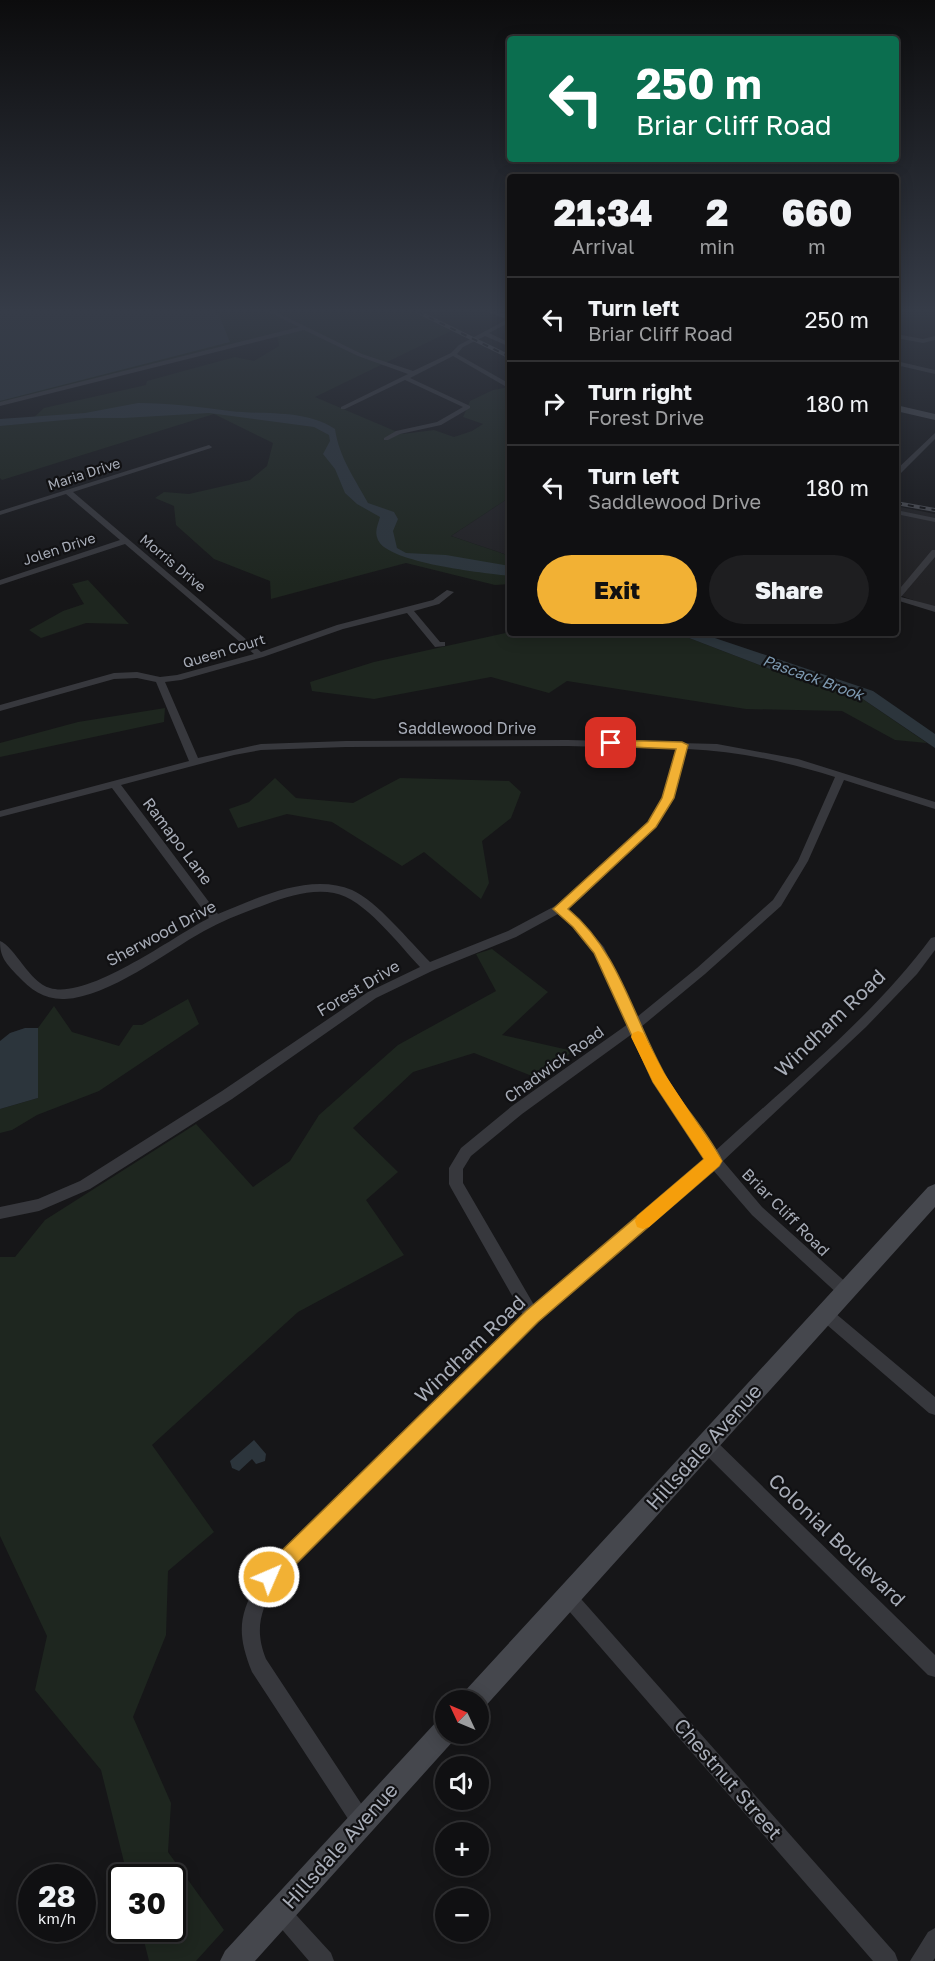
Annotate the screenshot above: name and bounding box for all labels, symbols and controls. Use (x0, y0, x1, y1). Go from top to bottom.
text: 250 m (636, 58, 762, 108)
icon: left (537, 60, 615, 138)
text: Briar Cliff Road (636, 109, 832, 141)
text: 21:34 (554, 191, 653, 234)
text: 2 (706, 191, 728, 234)
text: 660 (782, 191, 852, 234)
text: Arrival (572, 234, 635, 258)
text: min (699, 234, 735, 258)
text: m (808, 234, 826, 258)
text: Turn left (588, 294, 679, 321)
icon: left (537, 303, 570, 336)
text: 250 m (805, 306, 869, 333)
text: Briar Cliff Road (588, 321, 733, 345)
text: Turn right (588, 378, 692, 405)
icon: right (537, 387, 570, 420)
text: 180 m (806, 390, 869, 417)
text: Forest Drive (588, 405, 704, 429)
street label: Maria Drive (45, 454, 122, 493)
text: Turn left (588, 462, 679, 489)
icon: left (537, 471, 570, 504)
text: 180 m (806, 474, 869, 501)
text: Saddlewood Drive (588, 489, 761, 513)
street label: Jolen Drive (20, 529, 97, 568)
street label: Morris Drive (137, 530, 210, 595)
button: Exit (537, 555, 697, 624)
button: Share (709, 555, 869, 624)
street label: Queen Court (181, 630, 267, 671)
water label: Pascack Brook (761, 651, 867, 704)
pin (585, 717, 636, 768)
street label: Saddlewood Drive (398, 718, 536, 738)
icon: arrive (594, 726, 627, 759)
street label: Ramapo Lane (139, 794, 217, 888)
street label: Sherwood Drive (103, 896, 219, 970)
street label: Forest Drive (313, 956, 403, 1020)
street label: Windham Road (769, 963, 890, 1081)
street label: Chadwick Road (500, 1021, 608, 1107)
street label: Briar Cliff Road (738, 1164, 834, 1260)
street label: Windham Road (409, 1289, 530, 1407)
street label: Hillsdale Avenue (640, 1378, 766, 1514)
street label: Colonial Boulevard (764, 1468, 911, 1611)
position arrow (237, 1545, 301, 1609)
north arrow (435, 1690, 489, 1744)
map controls (435, 1690, 489, 1942)
street label: Chestnut Street (670, 1713, 788, 1844)
button: sound (435, 1756, 489, 1810)
street label: Hillsdale Avenue (276, 1777, 402, 1913)
button: + (435, 1822, 489, 1876)
speed limit sign: 30 (108, 1864, 186, 1942)
text: 28 (38, 1878, 76, 1914)
button: − (435, 1888, 489, 1942)
text: km/h (38, 1909, 76, 1927)

